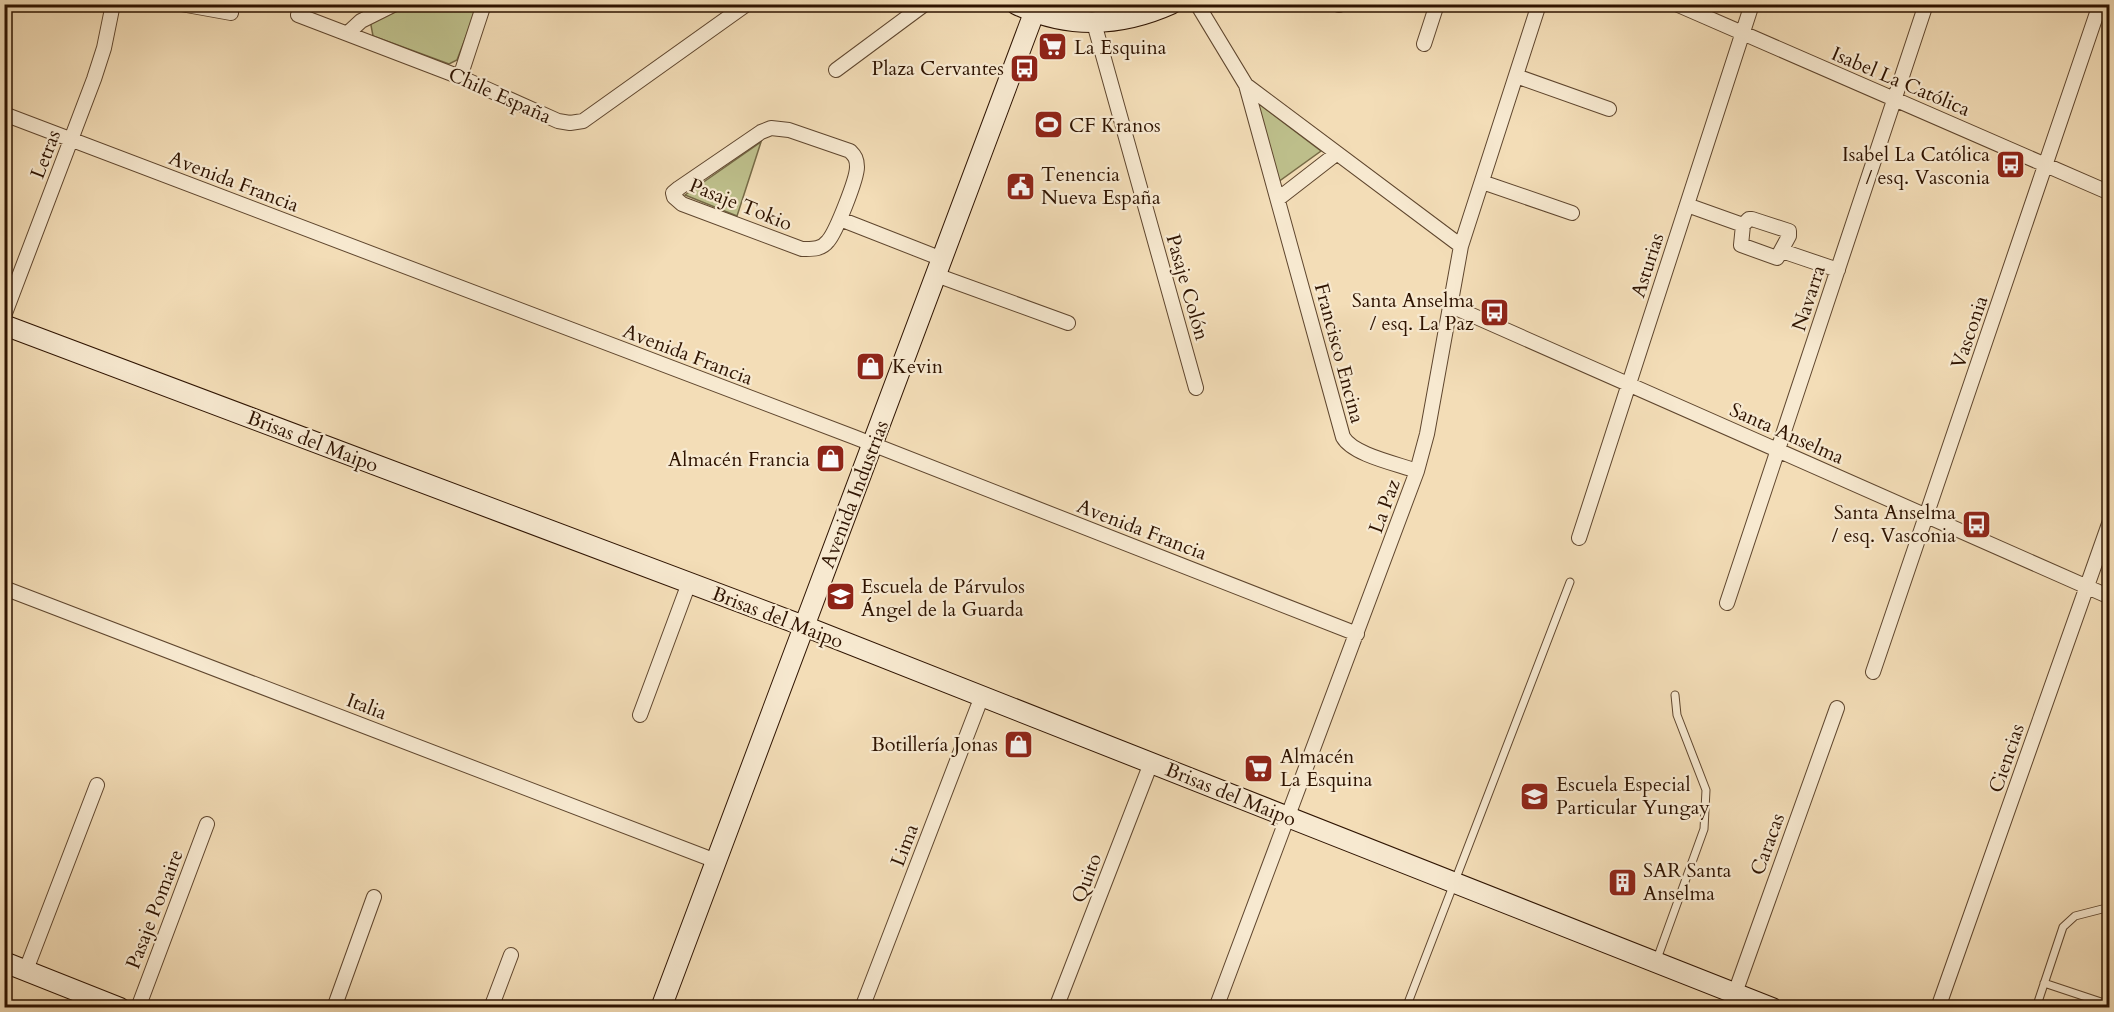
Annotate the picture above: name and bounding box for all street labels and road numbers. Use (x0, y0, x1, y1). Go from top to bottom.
street label: Isabel La Católica (1827, 40, 1975, 123)
street label: Chile España (444, 61, 556, 130)
street label: Letras (24, 126, 67, 182)
street label: Avenida Francia (165, 144, 303, 219)
street label: Pasaje Tokio (685, 172, 796, 237)
street label: Asturias (1624, 229, 1671, 301)
street label: Pasaje Colón (1159, 231, 1216, 344)
street label: Navarra (1785, 261, 1832, 335)
street label: Francisco Encina (1308, 280, 1371, 426)
street label: Vasconia (1944, 292, 1995, 372)
street label: Avenida Francia (619, 317, 757, 392)
street label: Santa Anselma (1725, 396, 1849, 471)
street label: Brisas del Maipo (243, 404, 383, 479)
street label: Avenida Industrias (814, 416, 895, 572)
street label: La Paz (1362, 475, 1407, 537)
street label: Avenida Francia (1073, 492, 1211, 567)
street label: Brisas del Maipo (708, 580, 848, 655)
street label: Italia (343, 686, 391, 727)
street label: Ciencias (1982, 720, 2031, 796)
street label: Brisas del Maipo (1161, 756, 1300, 833)
street label: Caracas (1744, 809, 1791, 879)
street label: Lima (884, 820, 925, 870)
street label: Pasaje Pomaire (119, 845, 190, 973)
street label: Quito (1065, 849, 1108, 907)

